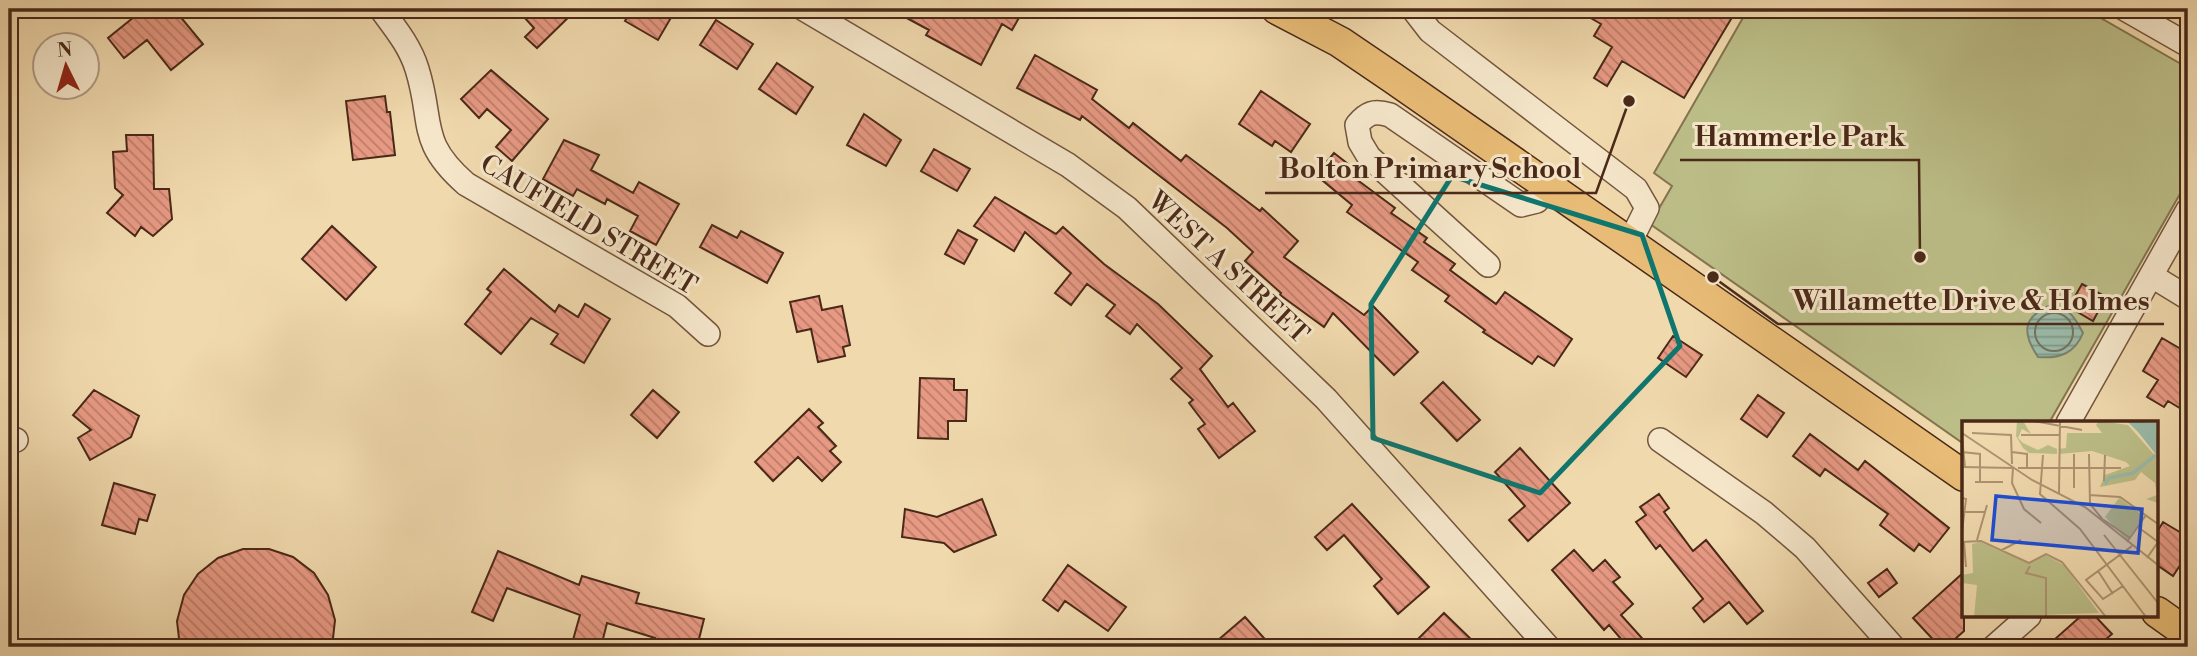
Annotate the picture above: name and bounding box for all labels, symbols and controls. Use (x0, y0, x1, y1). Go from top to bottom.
north arrow (32, 32, 102, 102)
text: N (56, 37, 73, 63)
callout: Hammerle Park (1680, 111, 1919, 160)
text: Hammerle Park (1694, 120, 1906, 155)
callout: Bolton Primary School (1265, 144, 1596, 193)
street label: CAUFIELD STREET (474, 148, 703, 302)
text: Bolton Primary School (1279, 152, 1581, 187)
street label: WEST A STREET (1141, 184, 1315, 350)
callout: Willamette Drive & Holmes (1778, 275, 2164, 324)
text: Willamette Drive & Holmes (1791, 284, 2150, 319)
inset map (1962, 421, 2158, 618)

